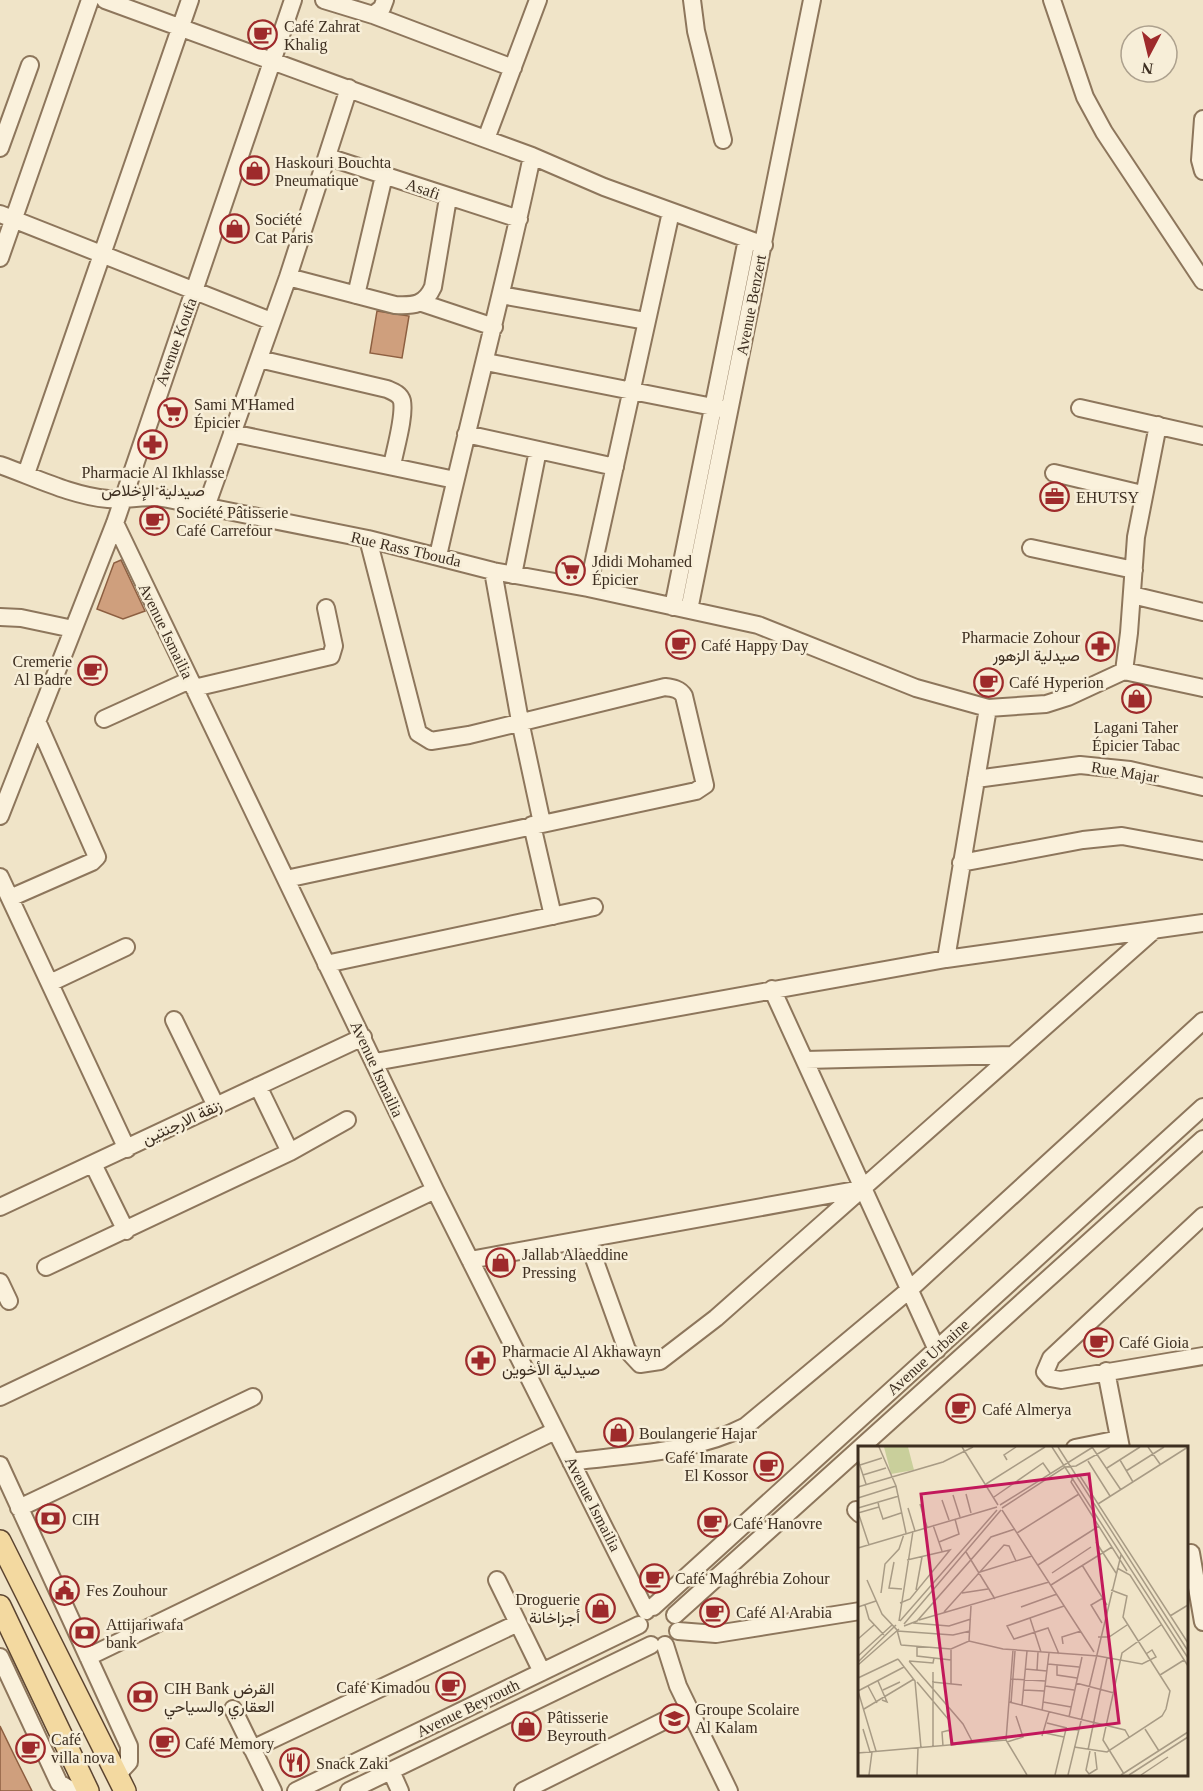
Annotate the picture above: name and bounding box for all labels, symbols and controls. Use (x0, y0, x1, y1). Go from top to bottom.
place label: Café Zahrat Khalig (284, 18, 361, 54)
cafe icon: Café Zahrat Khalig (247, 19, 279, 51)
north arrow (1119, 24, 1179, 84)
text: N (1140, 59, 1154, 78)
place label: Haskouri Bouchta Pneumatique (275, 154, 391, 190)
shop icon: Haskouri Bouchta Pneumatique (238, 155, 270, 187)
street label: Asafi (404, 175, 443, 203)
place label: Société Cat Paris (255, 211, 313, 246)
shop icon: Société Cat Paris (218, 212, 250, 244)
street label: Avenue Benzert (733, 253, 769, 357)
street label: Avenue Koufa (152, 296, 200, 388)
place label: Sami M'Hamed Épicier (194, 396, 294, 432)
supermarket icon: Sami M'Hamed Épicier (157, 397, 189, 429)
pharmacy icon: Pharmacie Al Ikhlasse صيدلية الإخلاص (137, 428, 169, 460)
place label: Pharmacie Al Ikhlasse صيدلية الإخلاص (81, 464, 225, 501)
office icon: EHUTSY (1039, 481, 1071, 513)
place label: EHUTSY (1076, 489, 1140, 506)
place label: Société Pâtisserie Café Carrefour (176, 504, 288, 539)
cafe icon: Société Pâtisserie Café Carrefour (139, 505, 171, 537)
street label: Rue Rass Tbouda (349, 528, 463, 570)
place label: Jdidi Mohamed Épicier (592, 553, 692, 589)
supermarket icon: Jdidi Mohamed Épicier (555, 554, 587, 586)
street label: Avenue Ismailia (136, 580, 196, 682)
cafe icon: Café Happy Day (664, 629, 696, 661)
place label: Pharmacie Zohour صيدلية الزهور (961, 629, 1081, 666)
pharmacy icon: Pharmacie Zohour صيدلية الزهور (1085, 630, 1117, 662)
place label: Café Happy Day (701, 637, 809, 655)
place label: Cremerie Al Badre (12, 653, 72, 688)
cafe icon: Cremerie Al Badre (77, 654, 109, 686)
cafe icon: Café Hyperion (972, 666, 1004, 698)
place label: Café Hyperion (1009, 674, 1104, 692)
shop icon: Lagani Taher Épicier Tabac (1120, 683, 1152, 715)
place label: Lagani Taher Épicier Tabac (1092, 719, 1180, 755)
street label: Rue Majar (1090, 758, 1161, 787)
street label: Avenue Ismailia (347, 1018, 407, 1120)
street label: زنقة الارجنتين (139, 1096, 225, 1150)
place label: Jallab Alaeddine Pressing (522, 1246, 628, 1282)
shop icon: Jallab Alaeddine Pressing (485, 1247, 517, 1279)
street label: Avenue Urbaine (884, 1316, 972, 1398)
cafe icon: Café Gioia (1082, 1326, 1114, 1358)
place label: Café Gioia (1119, 1334, 1189, 1351)
place label: Pharmacie Al Akhawayn صيدلية الأخوين (502, 1343, 661, 1380)
pharmacy icon: Pharmacie Al Akhawayn صيدلية الأخوين (465, 1344, 497, 1376)
cafe icon: Café Almerya (945, 1393, 977, 1425)
place label: Café Almerya (982, 1401, 1071, 1419)
shop icon: Boulangerie Hajar (602, 1417, 634, 1449)
place label: Boulangerie Hajar (639, 1425, 757, 1443)
inset map (858, 1446, 1188, 1776)
place label: Café Imarate El Kossor (665, 1449, 749, 1484)
cafe icon: Café Imarate El Kossor (753, 1450, 785, 1482)
street label: Avenue Ismailia (562, 1454, 624, 1554)
bank icon: CIH (35, 1503, 67, 1535)
cafe icon: Café Hanovre (696, 1507, 728, 1539)
place label: CIH (72, 1511, 100, 1528)
place label: Café Hanovre (733, 1515, 822, 1532)
cafe icon: Café Maghrébia Zohour (638, 1562, 670, 1594)
place label: Café Maghrébia Zohour (675, 1570, 830, 1588)
public building icon: Fes Zouhour (49, 1574, 81, 1606)
place label: Fes Zouhour (86, 1582, 168, 1599)
place label: Droguerie أجزاخانة (515, 1591, 580, 1628)
shop icon: Droguerie أجزاخانة (585, 1592, 617, 1624)
cafe icon: Café Al Arabia (699, 1596, 731, 1628)
place label: Café Al Arabia (736, 1604, 832, 1621)
place label: Attijariwafa bank (106, 1616, 183, 1651)
bank icon: Attijariwafa bank (69, 1617, 101, 1649)
cafe icon: Café Kimadou (435, 1671, 467, 1703)
street label: Avenue Beyrouth (414, 1676, 523, 1741)
place label: Café Kimadou (336, 1679, 430, 1696)
place label: CIH Bank القرض العقاري والسياحي (164, 1680, 275, 1720)
bank icon: CIH Bank القرض العقاري والسياحي (127, 1681, 159, 1713)
place label: Groupe Scolaire Al Kalam (695, 1701, 799, 1736)
school or university icon: Groupe Scolaire Al Kalam (658, 1702, 690, 1734)
place label: Pâtisserie Beyrouth (547, 1709, 608, 1745)
shop icon: Pâtisserie Beyrouth (510, 1710, 542, 1742)
cafe icon: Café Memory (148, 1727, 180, 1759)
place label: Café villa nova (51, 1731, 115, 1766)
cafe icon: Café villa nova (14, 1732, 46, 1764)
place label: Café Memory (185, 1735, 274, 1753)
restaurant icon: Snack Zaki (279, 1747, 311, 1779)
place label: Snack Zaki (316, 1755, 389, 1772)

